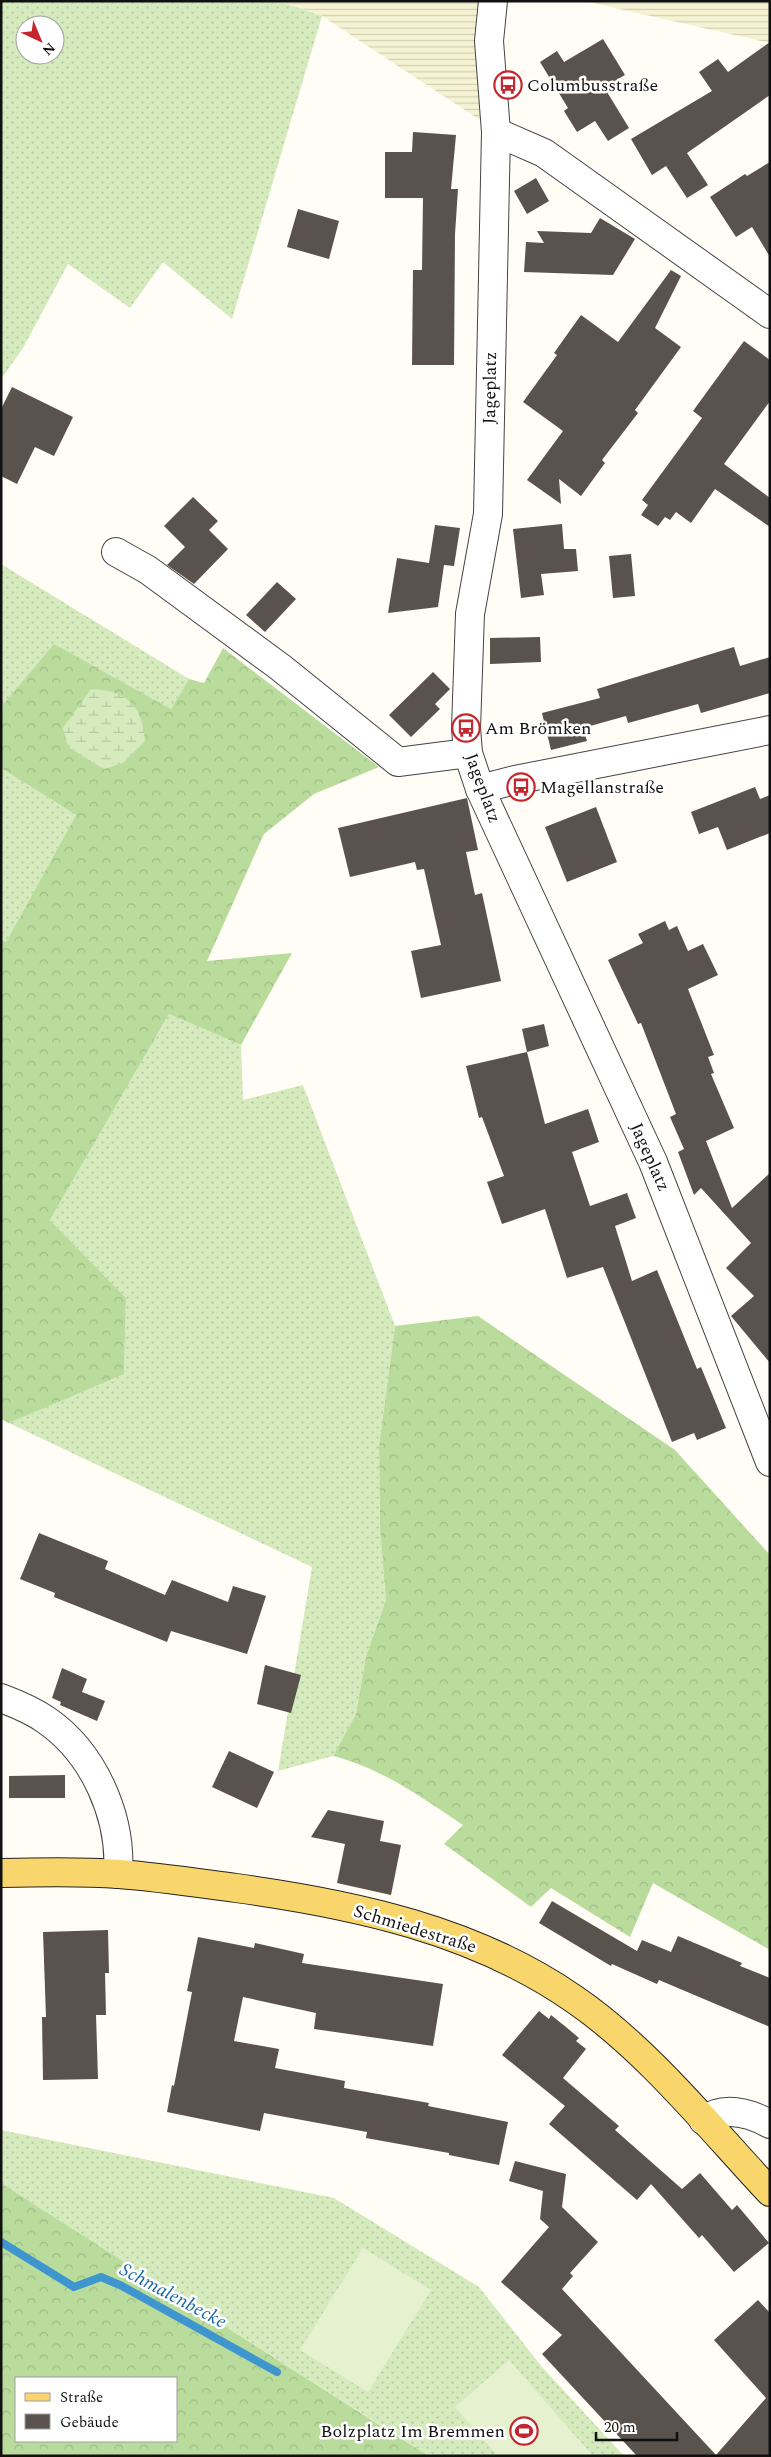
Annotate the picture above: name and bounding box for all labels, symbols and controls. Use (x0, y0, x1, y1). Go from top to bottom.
north arrow (15, 15, 65, 65)
text: N (37, 37, 60, 61)
bus stop icon: Columbusstraße (493, 70, 523, 100)
place label: Columbusstraße (527, 72, 658, 99)
street label: Jageplatz (476, 351, 504, 425)
bus stop icon: Am Brömken (451, 713, 481, 743)
place label: Am Brömken (485, 715, 592, 742)
street label: Jageplatz (458, 749, 508, 827)
bus stop icon: Magellanstraße (506, 772, 536, 802)
place label: Magellanstraße (540, 774, 664, 801)
street label: Jageplatz (623, 1118, 677, 1196)
street label: Schmiedestraße (350, 1897, 480, 1961)
water label: Schmalenbecke (114, 2256, 232, 2336)
legend (15, 2377, 178, 2442)
text: Straße (60, 2386, 103, 2409)
scale bar (596, 2410, 677, 2442)
text: Gebäude (60, 2411, 119, 2434)
sports icon: Bolzplatz Im Bremmen (509, 2416, 539, 2446)
text: 20 m (604, 2416, 636, 2439)
place label: Bolzplatz Im Bremmen (321, 2418, 505, 2445)

